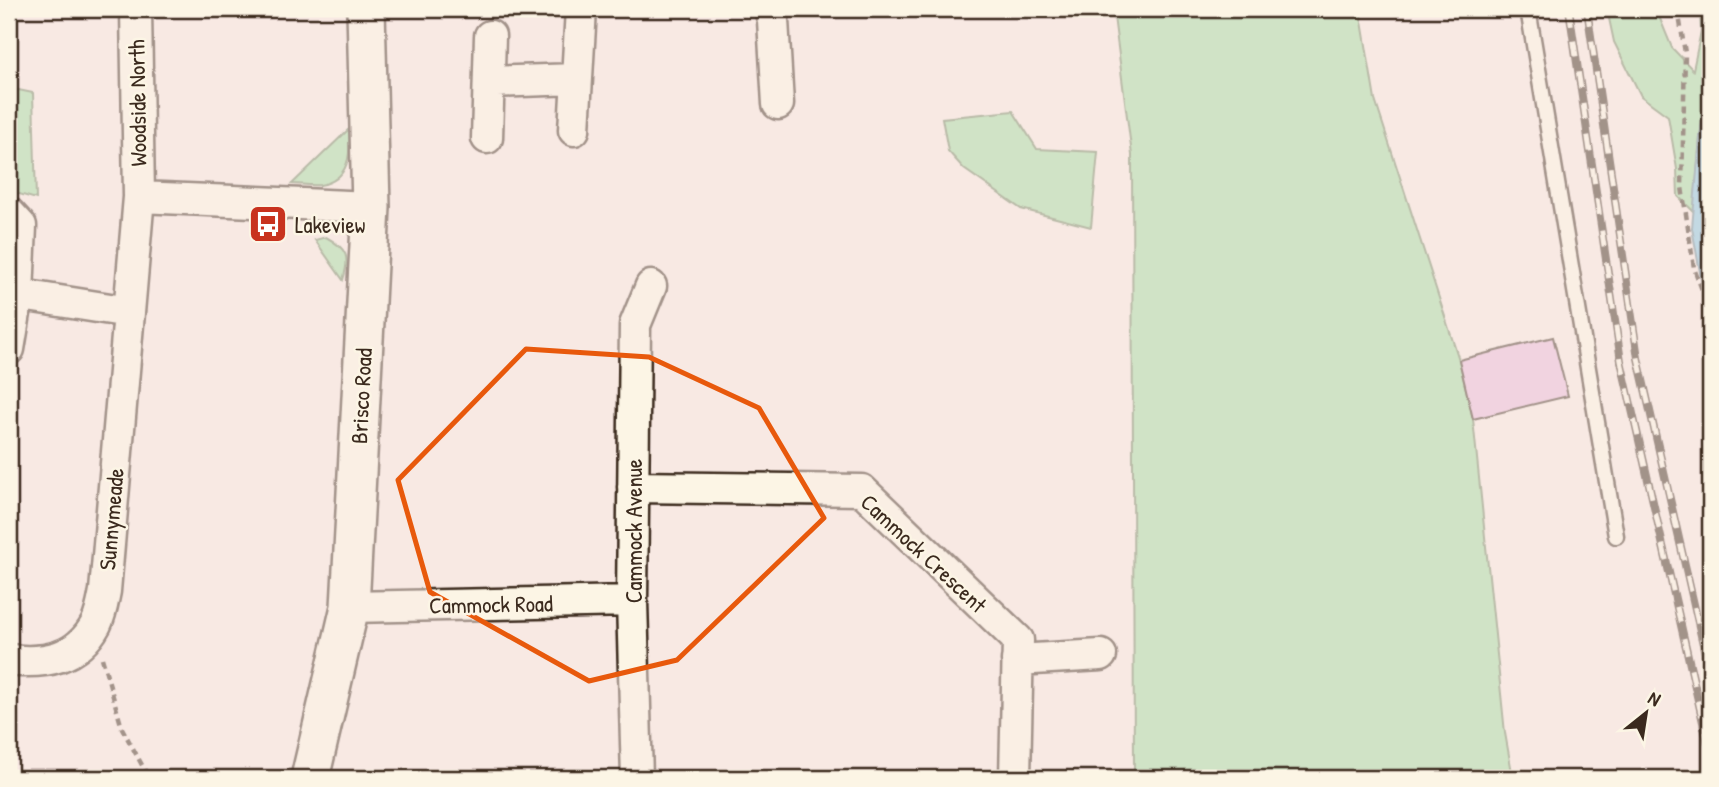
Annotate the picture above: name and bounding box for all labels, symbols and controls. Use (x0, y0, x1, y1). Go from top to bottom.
street label: Woodside North (120, 39, 154, 167)
bus stop icon: Lakeview (247, 203, 289, 245)
place label: Lakeview (295, 209, 365, 240)
street label: Brisco Road (343, 347, 379, 445)
street label: Cammock Avenue (618, 459, 649, 603)
street label: Sunnymeade (91, 467, 131, 571)
street label: Cammock Crescent (854, 486, 995, 620)
street label: Cammock Road (429, 587, 553, 621)
north arrow (1610, 678, 1680, 748)
text: N (1644, 684, 1665, 712)

